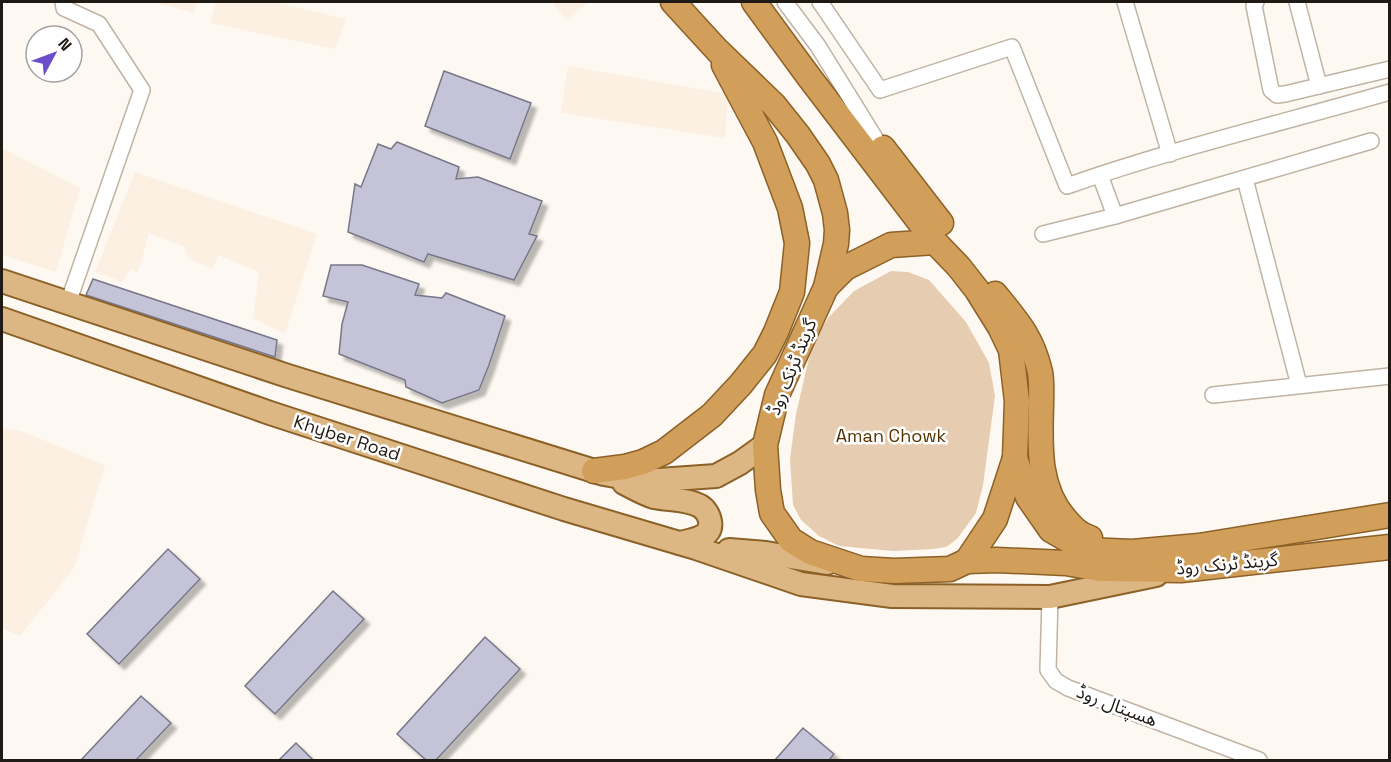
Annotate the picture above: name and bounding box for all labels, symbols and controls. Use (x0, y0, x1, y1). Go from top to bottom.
north arrow (24, 24, 84, 84)
text: N (53, 34, 76, 55)
street label: گرینڈ ٹرنک روڈ (762, 315, 822, 418)
street label: Khyber Road (291, 409, 403, 466)
park label: Aman Chowk (836, 424, 947, 447)
street label: گرینڈ ٹرنک روڈ (1175, 548, 1279, 579)
street label: ھسپتال روڈ (1073, 680, 1161, 732)

